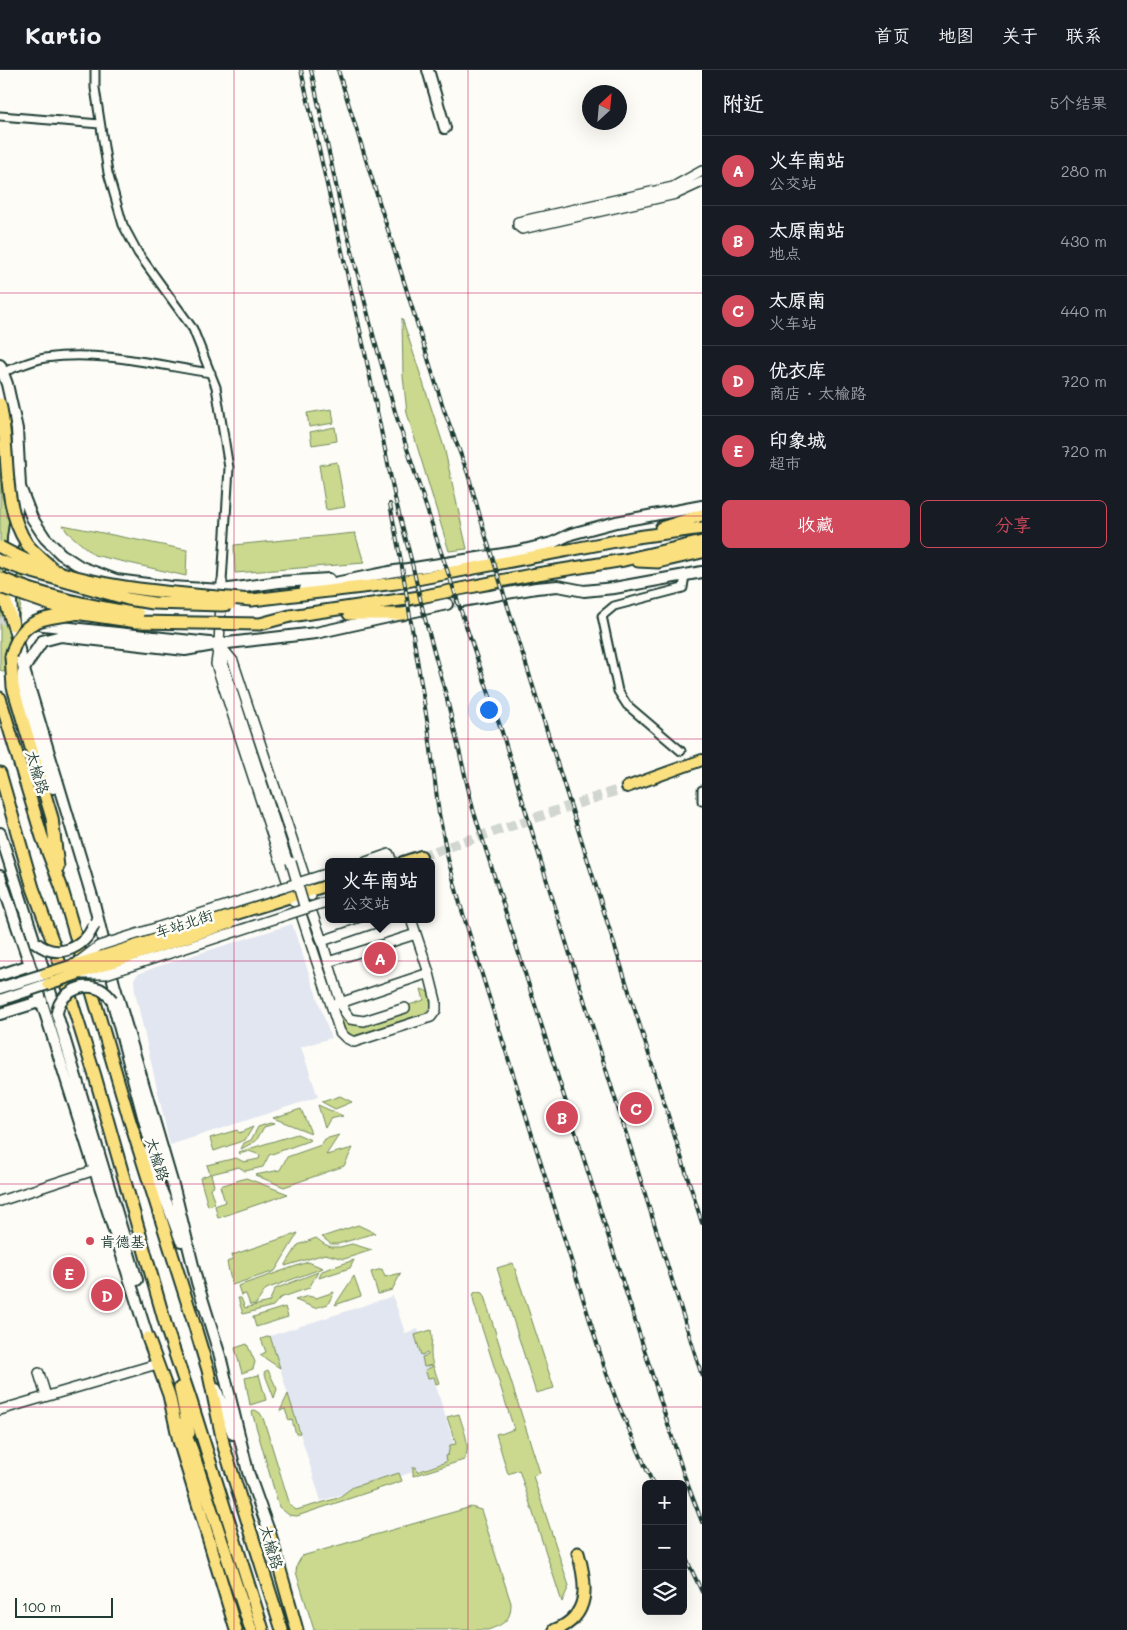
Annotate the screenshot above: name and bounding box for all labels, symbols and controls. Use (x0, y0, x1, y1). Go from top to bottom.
text: Kartio (25, 19, 101, 50)
text: 首页 (874, 23, 910, 47)
text: 地图 (938, 23, 974, 47)
text: 关于 (1002, 23, 1038, 47)
text: 联系 (1066, 23, 1102, 47)
north arrow (582, 85, 627, 130)
text: 附近 (722, 89, 764, 116)
text: 5个结果 (1050, 92, 1107, 113)
text: 火车南站 (769, 147, 845, 172)
text: A (732, 160, 744, 181)
text: 280 m (1061, 160, 1107, 181)
text: 公交站 (769, 172, 817, 193)
text: 太原南站 (769, 217, 845, 242)
text: B (733, 230, 743, 251)
text: 430 m (1060, 230, 1107, 251)
text: 地点 (769, 242, 801, 263)
text: 太原南 (769, 287, 826, 312)
text: C (732, 300, 744, 321)
text: 440 m (1060, 300, 1107, 321)
text: 火车站 (769, 312, 817, 333)
text: 优衣库 (769, 357, 826, 382)
text: D (732, 370, 744, 391)
text: 720 m (1061, 370, 1107, 391)
text: 商店 · 太榆路 (769, 382, 866, 403)
text: 印象城 (769, 427, 826, 452)
text: E (733, 440, 743, 461)
text: 720 m (1061, 440, 1107, 461)
text: 超市 (769, 452, 801, 473)
button: 收藏 (722, 500, 910, 548)
button: 分享 (920, 500, 1107, 548)
your location (476, 697, 502, 723)
street label: 太榆路 (22, 748, 54, 796)
popup (325, 858, 435, 923)
text: 火车南站 (342, 867, 418, 892)
text: 公交站 (342, 892, 390, 913)
street label: 车站北街 (152, 904, 216, 942)
pin: A (364, 939, 396, 977)
pin: C (620, 1089, 652, 1127)
pin: B (546, 1098, 578, 1136)
street label: 太榆路 (142, 1135, 174, 1183)
place label: 肯德基 (100, 1231, 145, 1251)
marker: 肯德基 (84, 1235, 96, 1247)
pin: E (53, 1254, 85, 1292)
pin: D (91, 1276, 123, 1314)
map controls (642, 1480, 687, 1615)
button: + (642, 1480, 687, 1525)
street label: 太榆路 (256, 1523, 288, 1571)
button: − (642, 1525, 687, 1570)
button: layers (642, 1570, 687, 1615)
scale bar (15, 1595, 112, 1618)
text: 100 m (22, 1597, 61, 1616)

